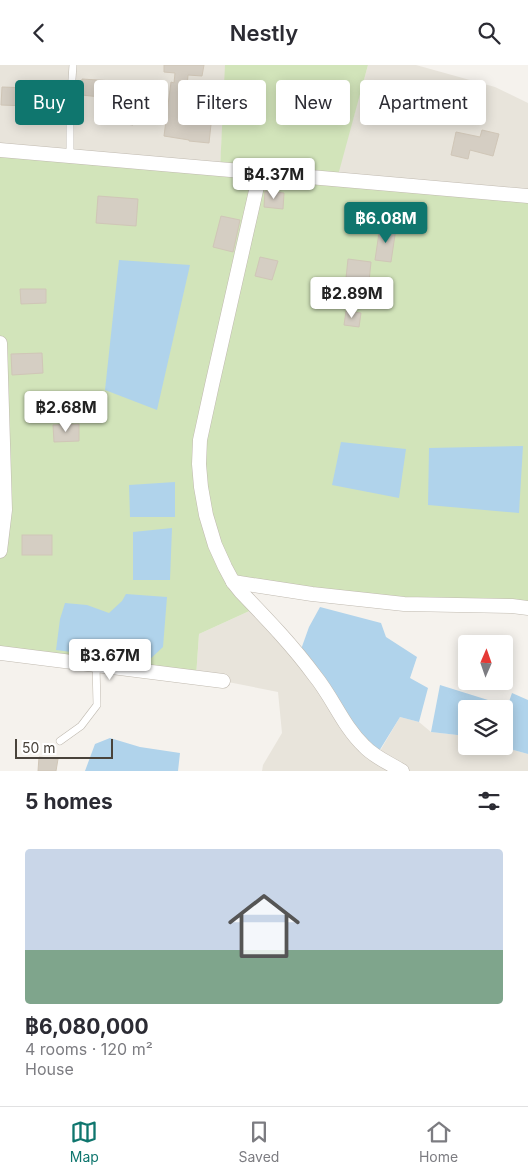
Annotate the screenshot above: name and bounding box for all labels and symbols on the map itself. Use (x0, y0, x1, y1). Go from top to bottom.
pin: ฿4.37M (233, 157, 315, 200)
pin: ฿6.08M (345, 201, 427, 244)
pin: ฿2.89M (311, 277, 393, 319)
pin: ฿2.68M (25, 391, 107, 433)
north arrow (458, 635, 512, 690)
pin: ฿3.67M (69, 639, 151, 681)
scale bar (15, 736, 112, 759)

